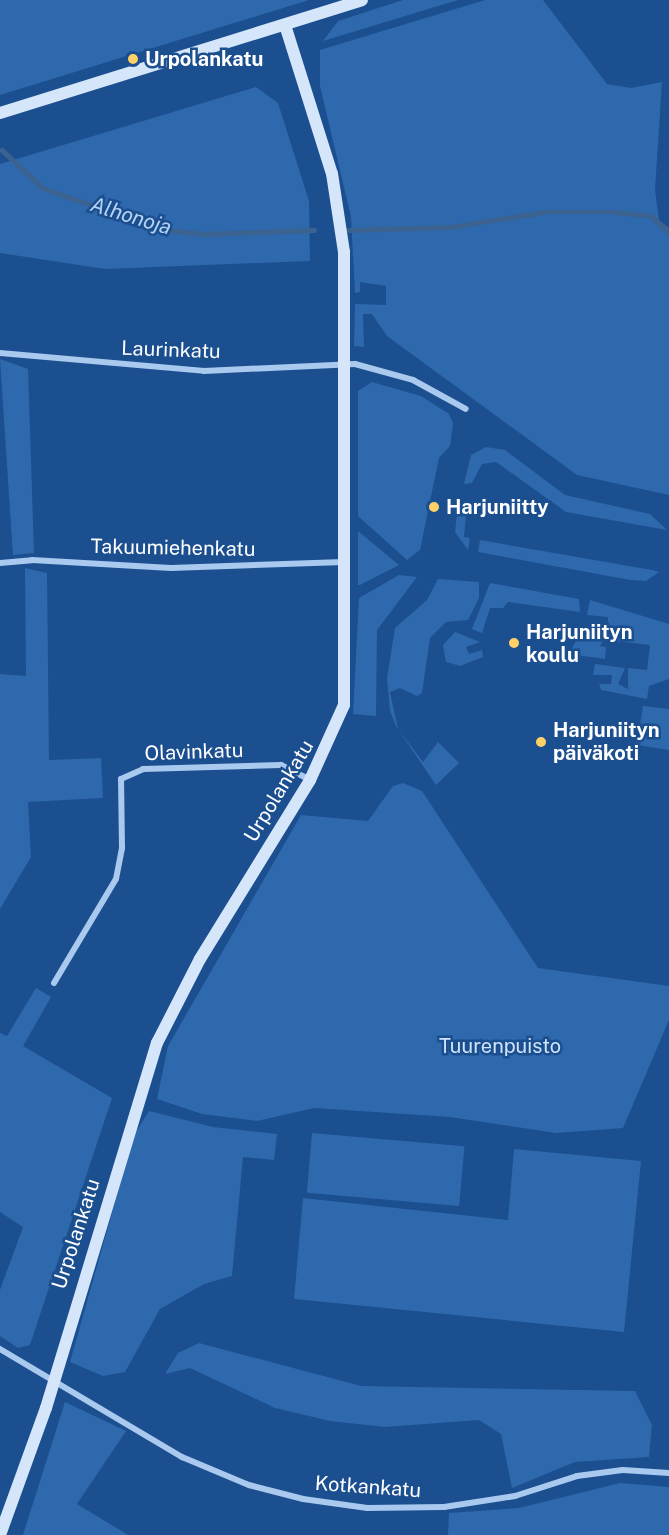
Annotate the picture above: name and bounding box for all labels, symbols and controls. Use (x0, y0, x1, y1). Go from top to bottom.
place label: Urpolankatu (145, 47, 263, 71)
marker: Urpolankatu (126, 52, 140, 66)
water label: Alhonoja (87, 192, 175, 240)
street label: Laurinkatu (121, 336, 221, 364)
place label: Harjuniitty (446, 495, 549, 519)
marker: Harjuniitty (427, 500, 441, 514)
street label: Takuumiehenkatu (90, 535, 256, 561)
place label: Harjuniityn koulu (526, 620, 633, 667)
marker: Harjuniityn koulu (507, 636, 521, 650)
place label: Harjuniityn päiväkoti (553, 718, 660, 765)
marker: Harjuniityn päiväkoti (534, 735, 548, 749)
street label: Urpolankatu (239, 736, 319, 846)
street label: Olavinkatu (144, 738, 244, 766)
park label: Tuurenpuisto (439, 1034, 561, 1058)
street label: Urpolankatu (47, 1176, 105, 1292)
street label: Kotkankatu (314, 1471, 422, 1503)

